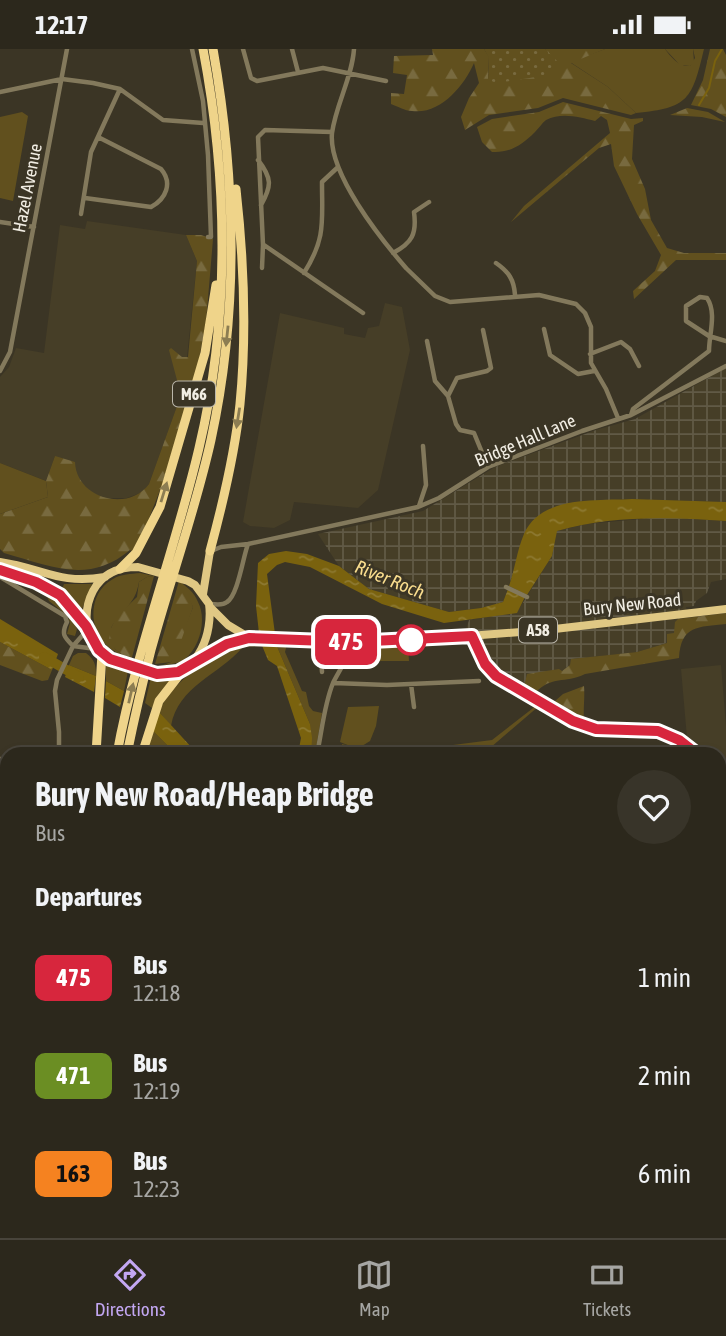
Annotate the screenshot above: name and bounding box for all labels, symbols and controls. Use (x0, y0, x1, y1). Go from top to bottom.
text: 12:17 (35, 10, 89, 40)
street label: Hazel Avenue (8, 142, 46, 234)
one-way arrow (221, 325, 232, 347)
road number: M66 (173, 381, 215, 407)
one-way arrow (232, 407, 243, 429)
street label: Bridge Hall Lane (471, 409, 579, 471)
one-way arrow (160, 481, 170, 502)
water label: River Roch (352, 555, 428, 603)
street label: Bury New Road (582, 588, 682, 620)
road number: A58 (519, 617, 557, 643)
line badge: 475 (306, 619, 386, 665)
unlabelled marker (396, 625, 426, 655)
text: 475 (329, 628, 363, 655)
one-way arrow (126, 682, 137, 704)
button: heart (617, 770, 691, 844)
text: Bury New Road/Heap Bridge (35, 775, 374, 813)
text: Bus (35, 820, 65, 846)
text: Departures (35, 882, 142, 912)
text: Bus (133, 950, 167, 980)
text: 1 min (638, 963, 691, 993)
text: 475 (57, 964, 90, 991)
text: 12:18 (133, 980, 180, 1006)
text: Bus (133, 1048, 167, 1078)
text: 2 min (638, 1061, 691, 1091)
text: 471 (57, 1062, 90, 1089)
text: 12:19 (133, 1078, 180, 1104)
text: Bus (133, 1146, 167, 1176)
text: 6 min (638, 1159, 691, 1189)
text: 163 (57, 1160, 90, 1187)
text: 12:23 (133, 1176, 180, 1202)
tab: Directions (95, 1256, 166, 1320)
tab: Map (355, 1256, 393, 1320)
tab: Tickets (583, 1256, 631, 1320)

